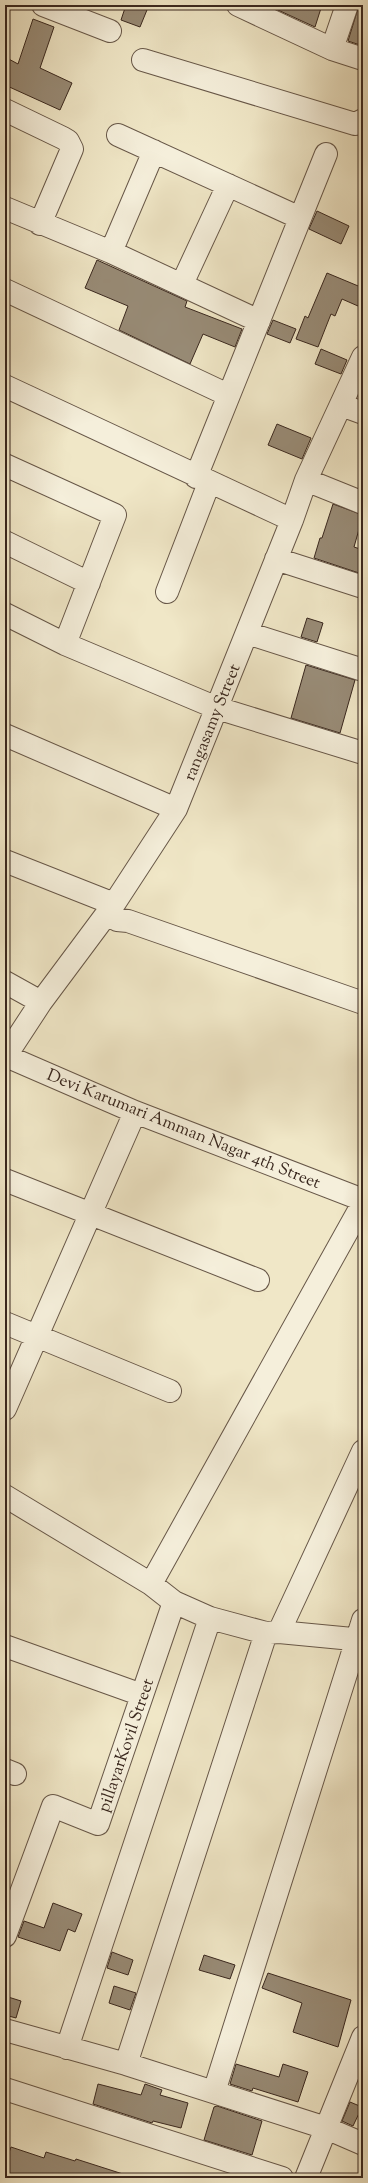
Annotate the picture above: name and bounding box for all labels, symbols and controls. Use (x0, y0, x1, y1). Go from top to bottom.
street label: rangasamy Street (178, 660, 247, 785)
street label: Devi Karumari Amman Nagar 4th Street (43, 1064, 324, 1196)
street label: pillayarKovil Street (93, 1675, 161, 1816)

